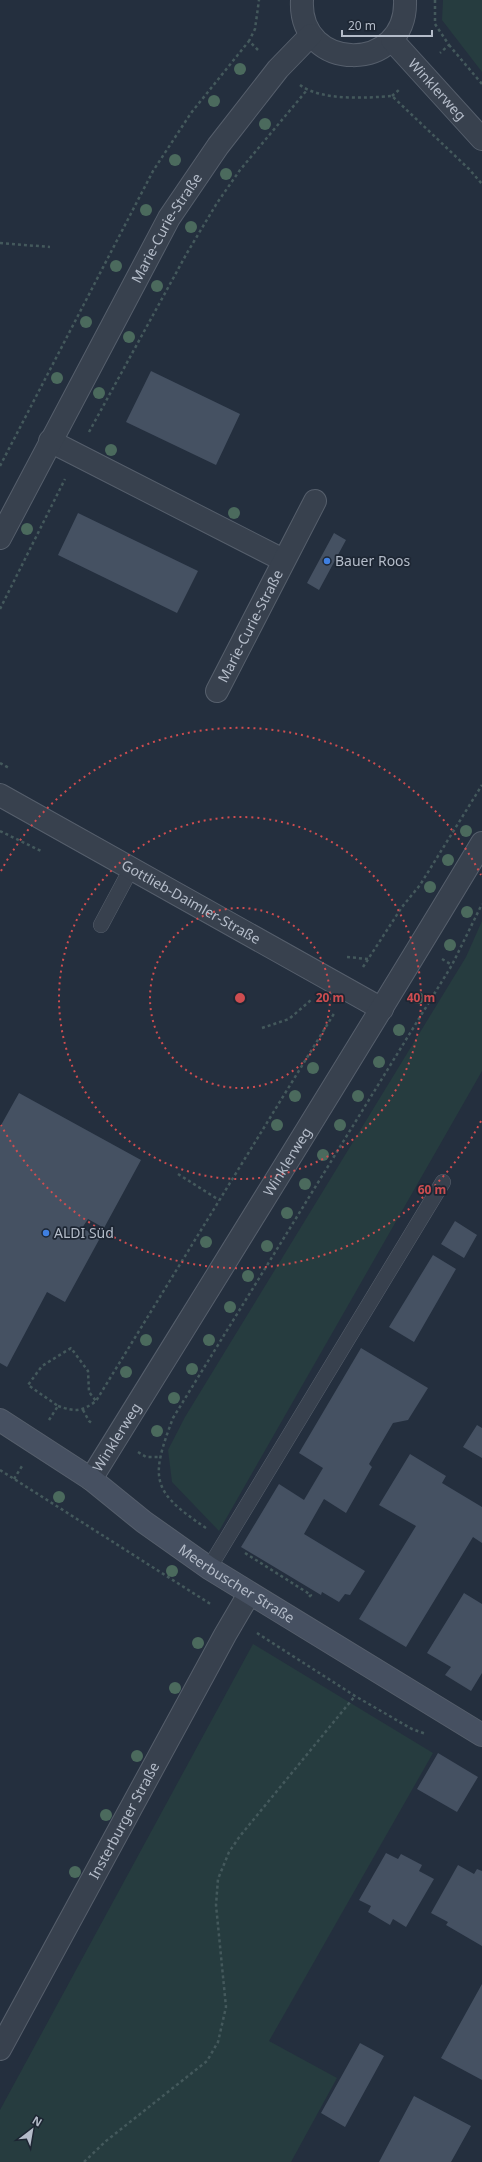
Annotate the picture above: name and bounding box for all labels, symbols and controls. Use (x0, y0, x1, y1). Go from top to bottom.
scale bar (342, 12, 432, 38)
text: 20 m (348, 17, 376, 34)
street label: Winklerweg (404, 54, 471, 124)
street label: Marie-Curie-Straße (126, 169, 206, 286)
place label: Bauer Roos (335, 551, 411, 570)
marker: Bauer Roos (322, 556, 332, 566)
street label: Marie-Curie-Straße (213, 566, 287, 686)
street label: Gottlieb-Daimler-Straße (118, 855, 264, 948)
text: 20 m (316, 989, 344, 1006)
text: 40 m (407, 989, 435, 1006)
centre of rings (233, 991, 247, 1005)
street label: Winklerweg (258, 1124, 315, 1200)
text: 60 m (418, 1181, 446, 1198)
place label: ALDI Süd (54, 1223, 114, 1242)
marker: ALDI Süd (41, 1228, 51, 1238)
street label: Winklerweg (88, 1399, 145, 1475)
street label: Meerbuscher Straße (175, 1539, 298, 1627)
street label: Insterburger Straße (84, 1758, 163, 1882)
north arrow (12, 2110, 52, 2150)
text: N (30, 2112, 45, 2130)

